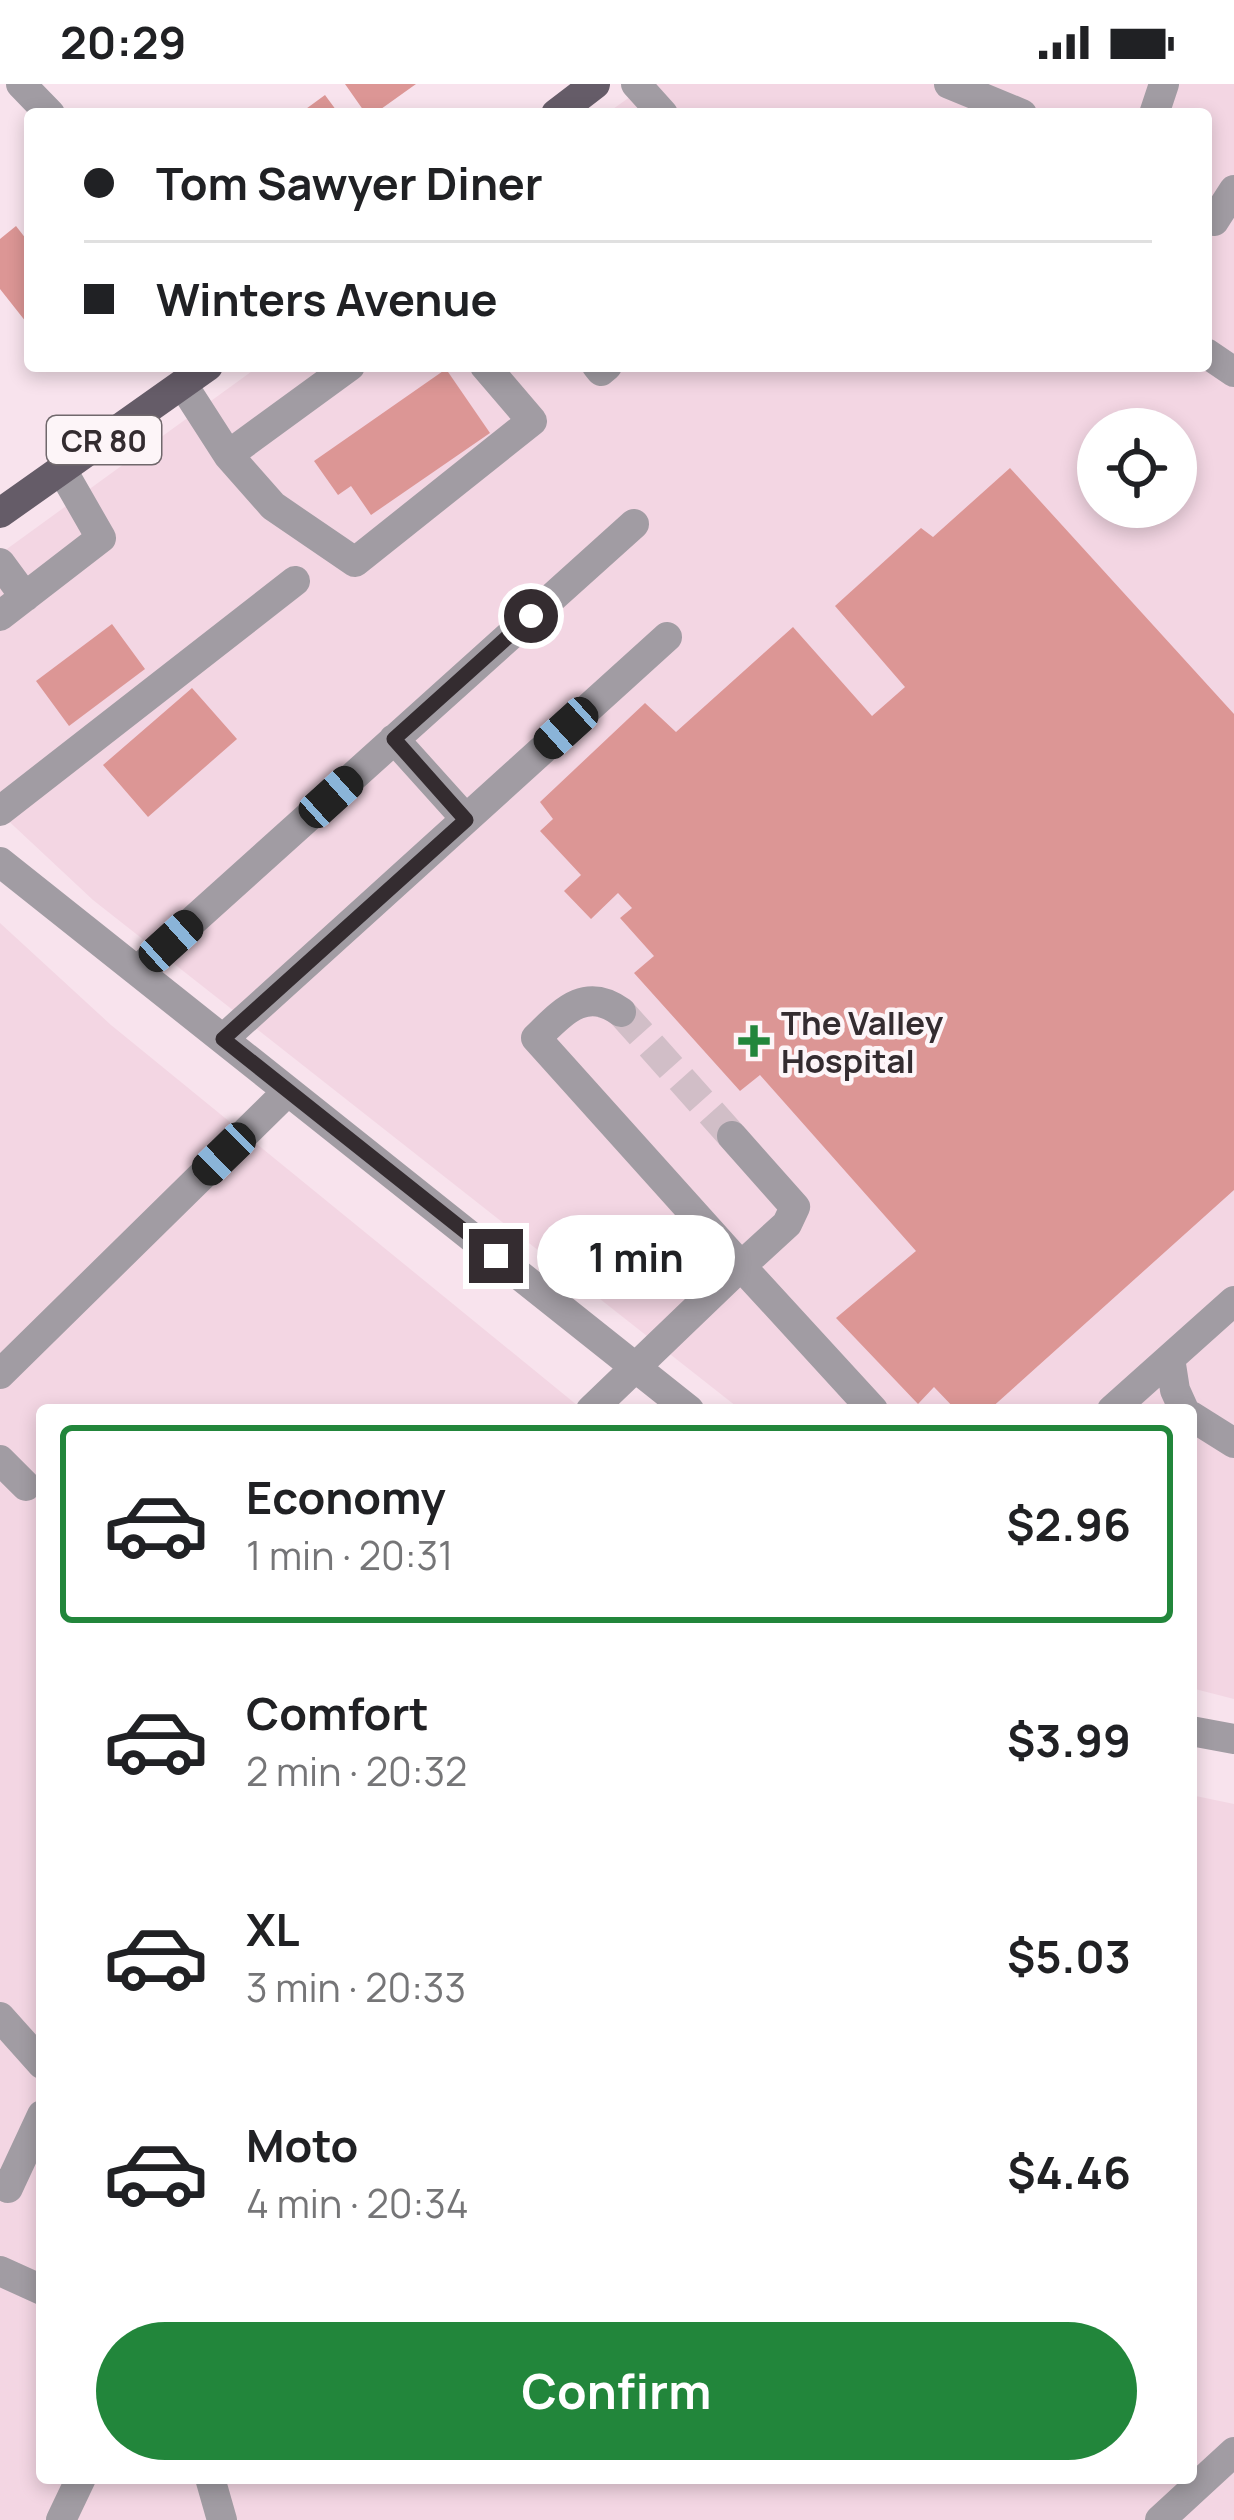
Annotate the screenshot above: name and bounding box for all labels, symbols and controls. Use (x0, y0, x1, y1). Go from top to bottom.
text: 20:29 (60, 11, 187, 73)
text: Tom Sawyer Diner (156, 152, 543, 214)
text: Winters Avenue (156, 268, 498, 330)
map controls (1077, 408, 1197, 528)
button: locate (1077, 408, 1197, 528)
road number: CR 80 (47, 416, 161, 464)
route start (504, 589, 558, 643)
car (527, 691, 605, 765)
car (292, 760, 370, 834)
car (132, 904, 210, 978)
place label: The Valley Hospital (781, 1000, 944, 1083)
marker: The Valley Hospital (738, 1025, 770, 1057)
car (186, 1116, 262, 1192)
callout: 1 min (538, 1214, 736, 1298)
route end (469, 1229, 523, 1283)
text: 1 min (588, 1230, 684, 1284)
text: Economy (246, 1466, 446, 1528)
icon: car (102, 1470, 210, 1578)
text: $2.96 (1006, 1493, 1131, 1555)
text: 1 min · 20:31 (246, 1528, 453, 1582)
text: Comfort (246, 1682, 429, 1744)
icon: car (102, 1686, 210, 1794)
text: $3.99 (1007, 1709, 1131, 1771)
text: 2 min · 20:32 (246, 1744, 467, 1798)
text: XL (246, 1898, 300, 1960)
icon: car (102, 1902, 210, 2010)
text: $5.03 (1007, 1925, 1131, 1987)
text: 3 min · 20:33 (246, 1960, 466, 2014)
text: Moto (246, 2114, 358, 2176)
icon: car (102, 2118, 210, 2226)
text: $4.46 (1007, 2141, 1131, 2203)
text: 4 min · 20:34 (246, 2176, 469, 2230)
button: Confirm (96, 2322, 1137, 2460)

